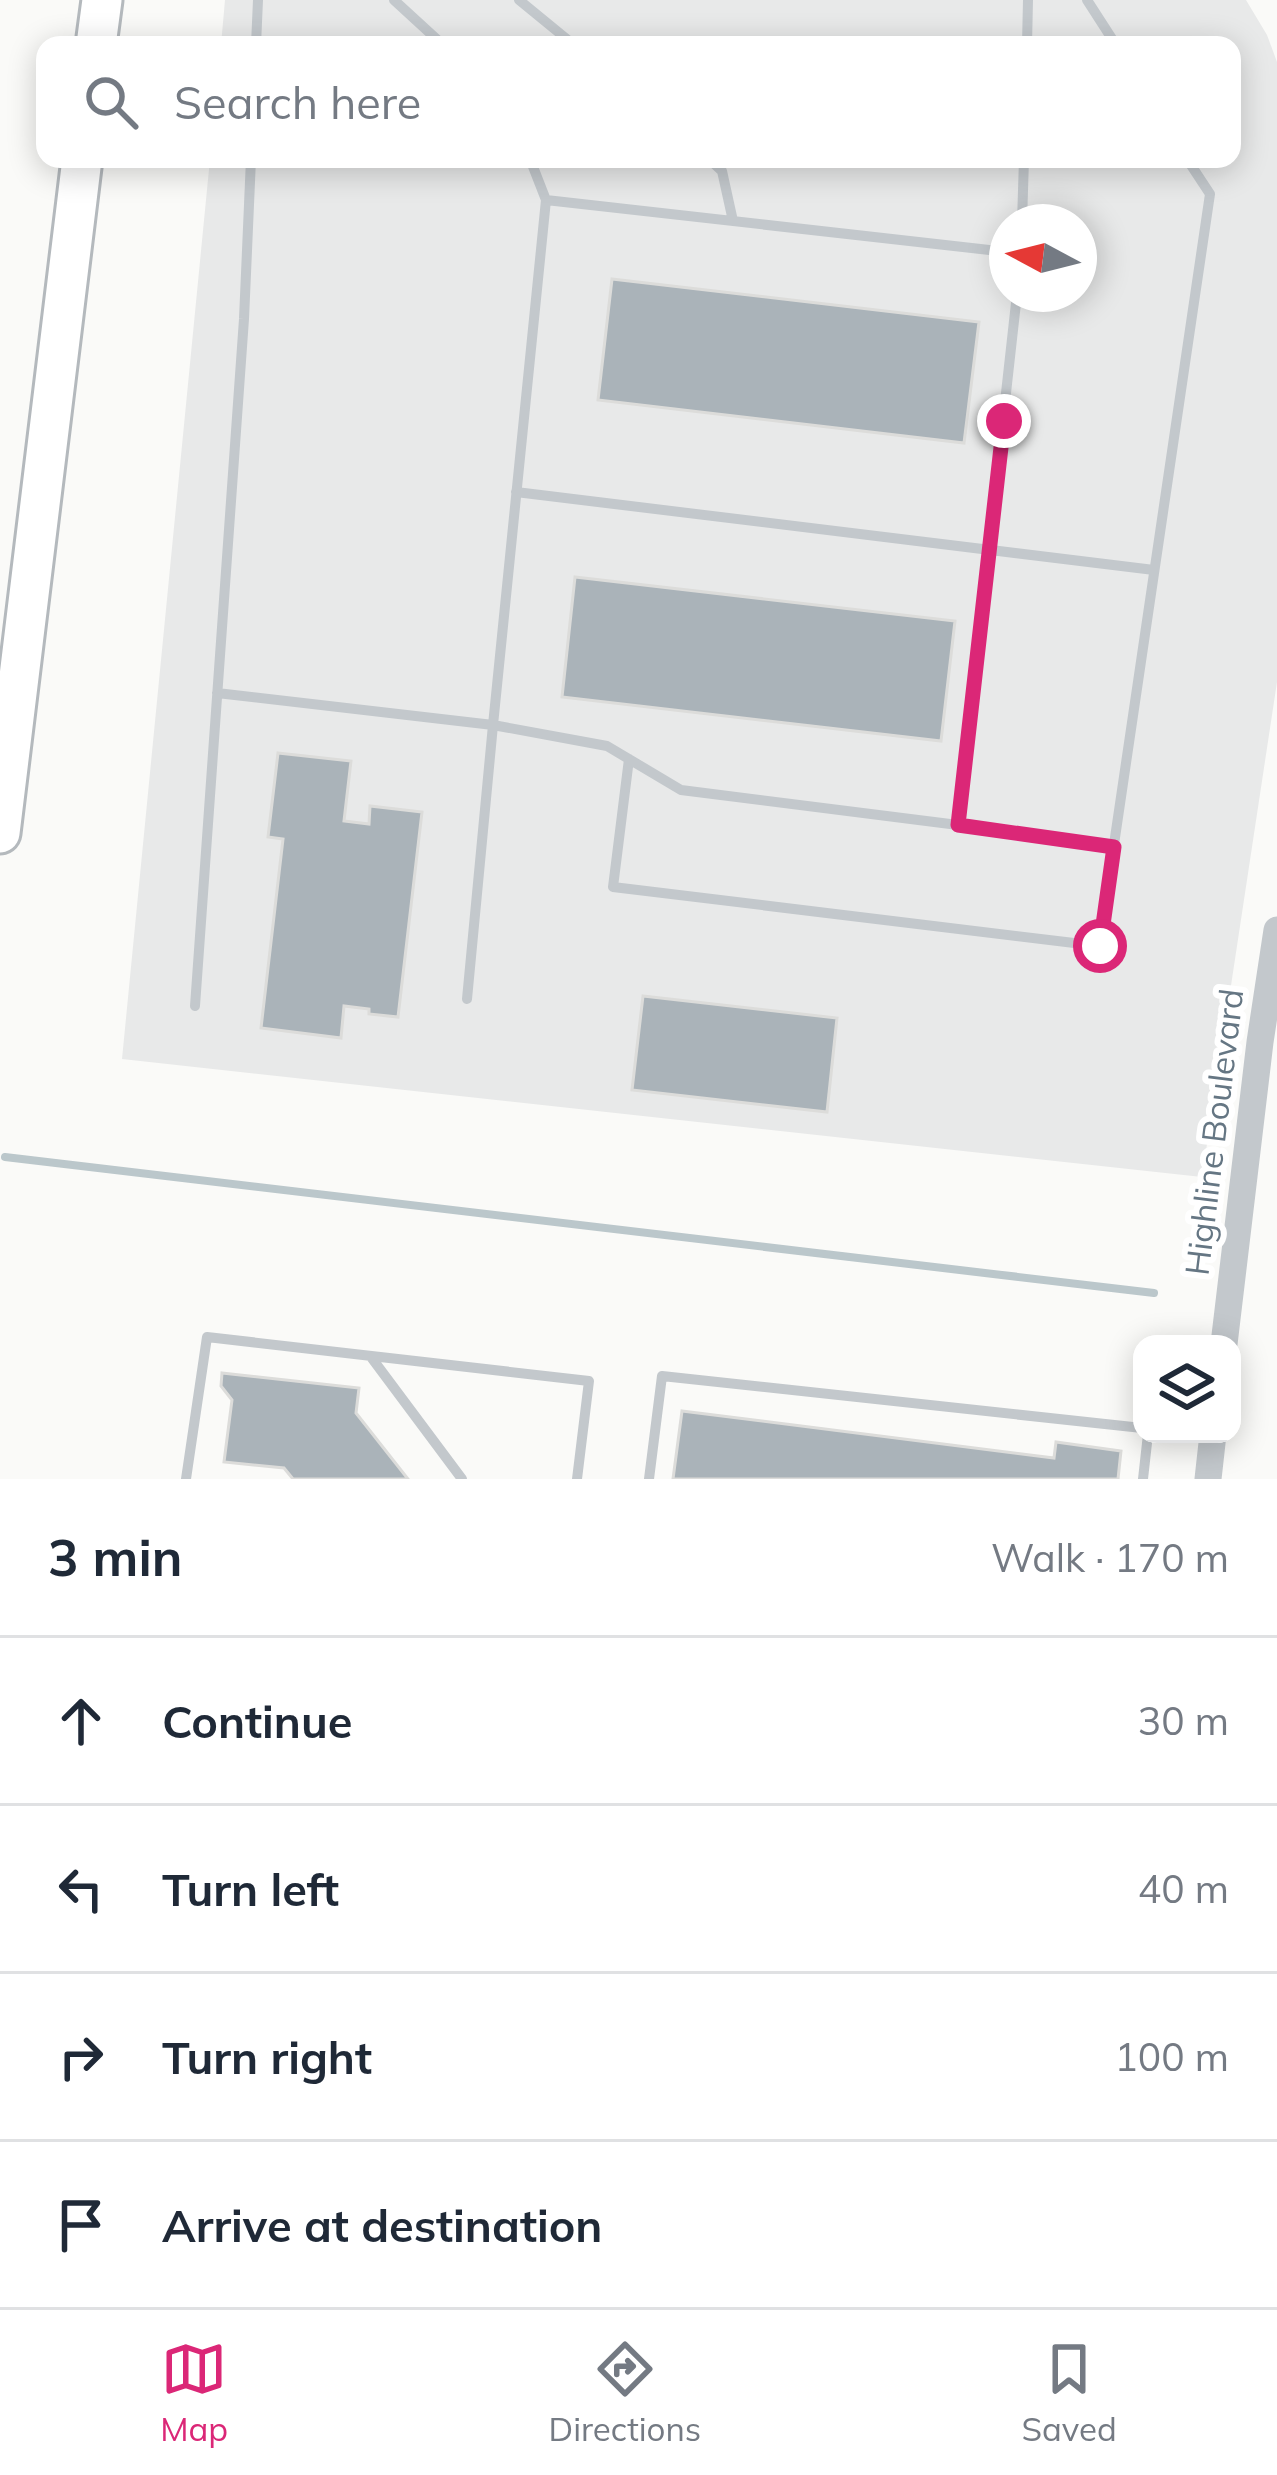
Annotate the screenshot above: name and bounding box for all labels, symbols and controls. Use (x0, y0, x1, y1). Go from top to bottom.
search box (36, 36, 1241, 168)
icon: search (78, 69, 144, 135)
text: Search here (174, 74, 421, 130)
north arrow (989, 204, 1097, 312)
route end (977, 394, 1031, 448)
route start (1073, 919, 1127, 973)
street label: Highline Boulevard (1176, 986, 1251, 1278)
map controls (1133, 1335, 1241, 1443)
button: layers (1133, 1335, 1241, 1443)
text: 3 min (48, 1525, 183, 1589)
text: Walk · 170 m (991, 1533, 1229, 1582)
icon: ahead (48, 1688, 114, 1754)
text: Continue (162, 1693, 352, 1749)
text: 30 m (1138, 1696, 1229, 1745)
icon: left (48, 1856, 114, 1922)
text: Turn left (162, 1861, 339, 1917)
text: 40 m (1138, 1864, 1229, 1913)
icon: right (48, 2024, 114, 2090)
text: Turn right (162, 2029, 372, 2085)
text: 100 m (1114, 2032, 1229, 2081)
icon: arrive (48, 2192, 114, 2258)
text: Arrive at destination (162, 2197, 602, 2253)
tab: Map (160, 2336, 228, 2449)
tab: Directions (549, 2336, 701, 2449)
tab: Saved (1022, 2336, 1117, 2449)

